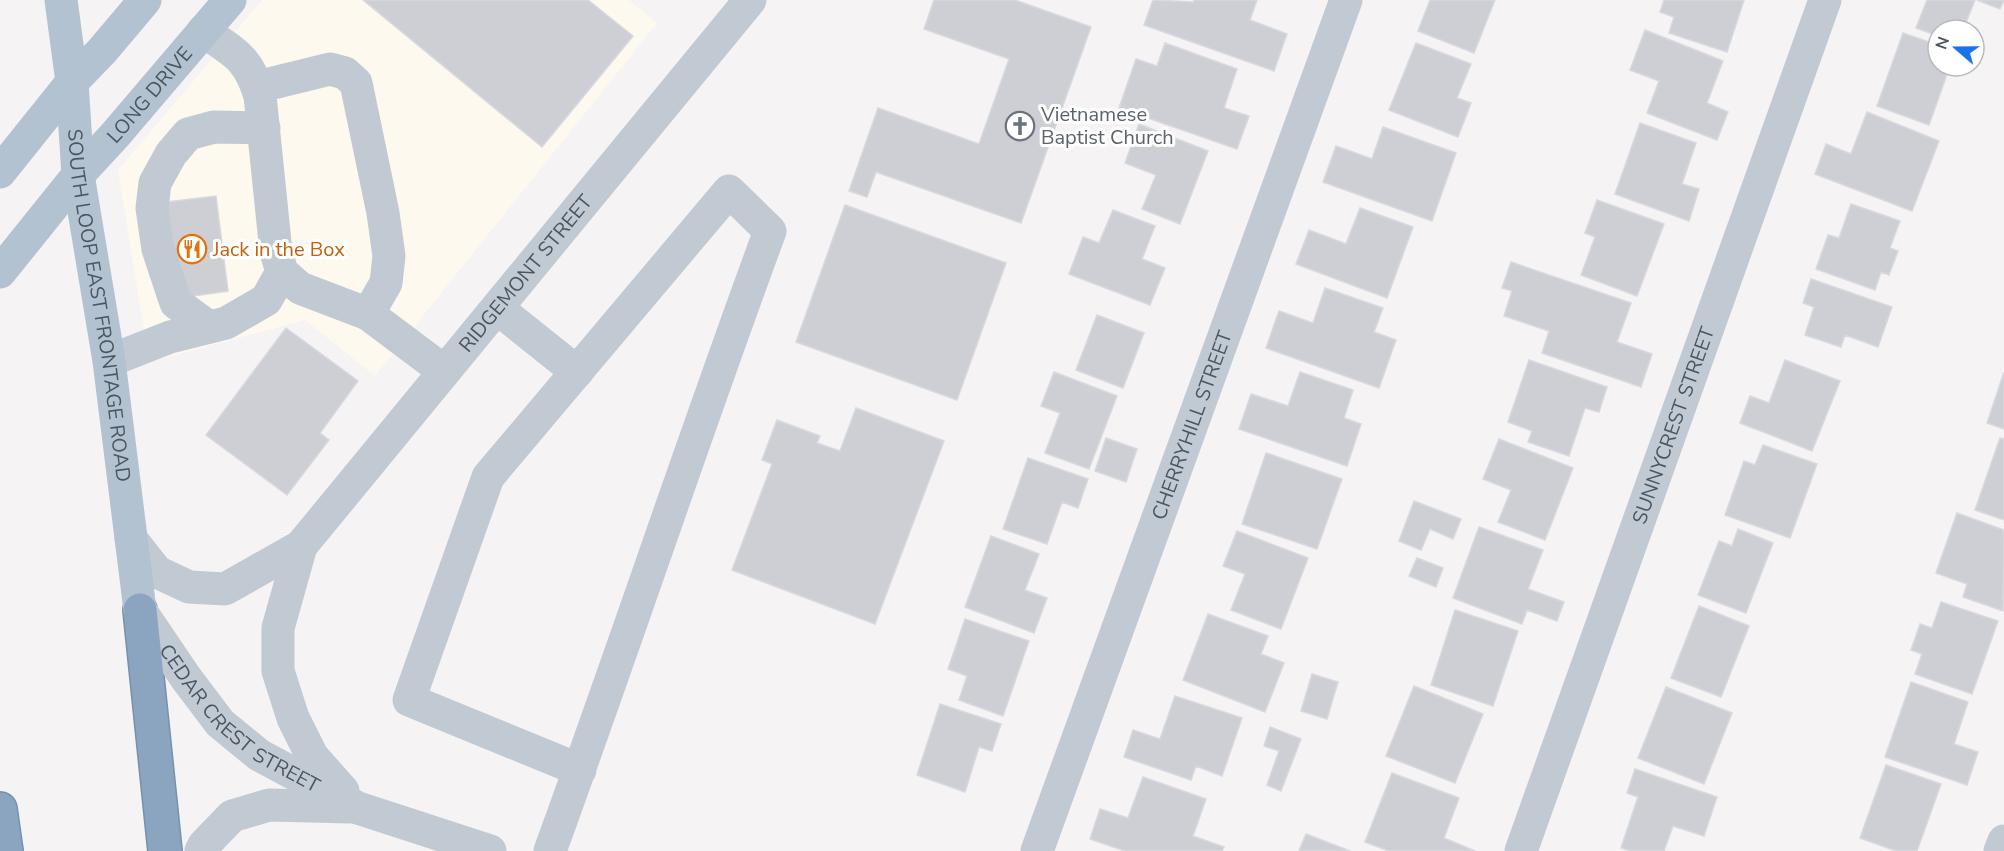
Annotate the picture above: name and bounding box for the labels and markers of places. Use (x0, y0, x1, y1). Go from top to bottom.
place label: Vietnamese Baptist Church (1040, 101, 1174, 151)
church icon: Vietnamese Baptist Church (1004, 110, 1036, 142)
restaurant icon: Jack in the Box (176, 233, 208, 265)
place label: Jack in the Box (212, 236, 345, 263)

